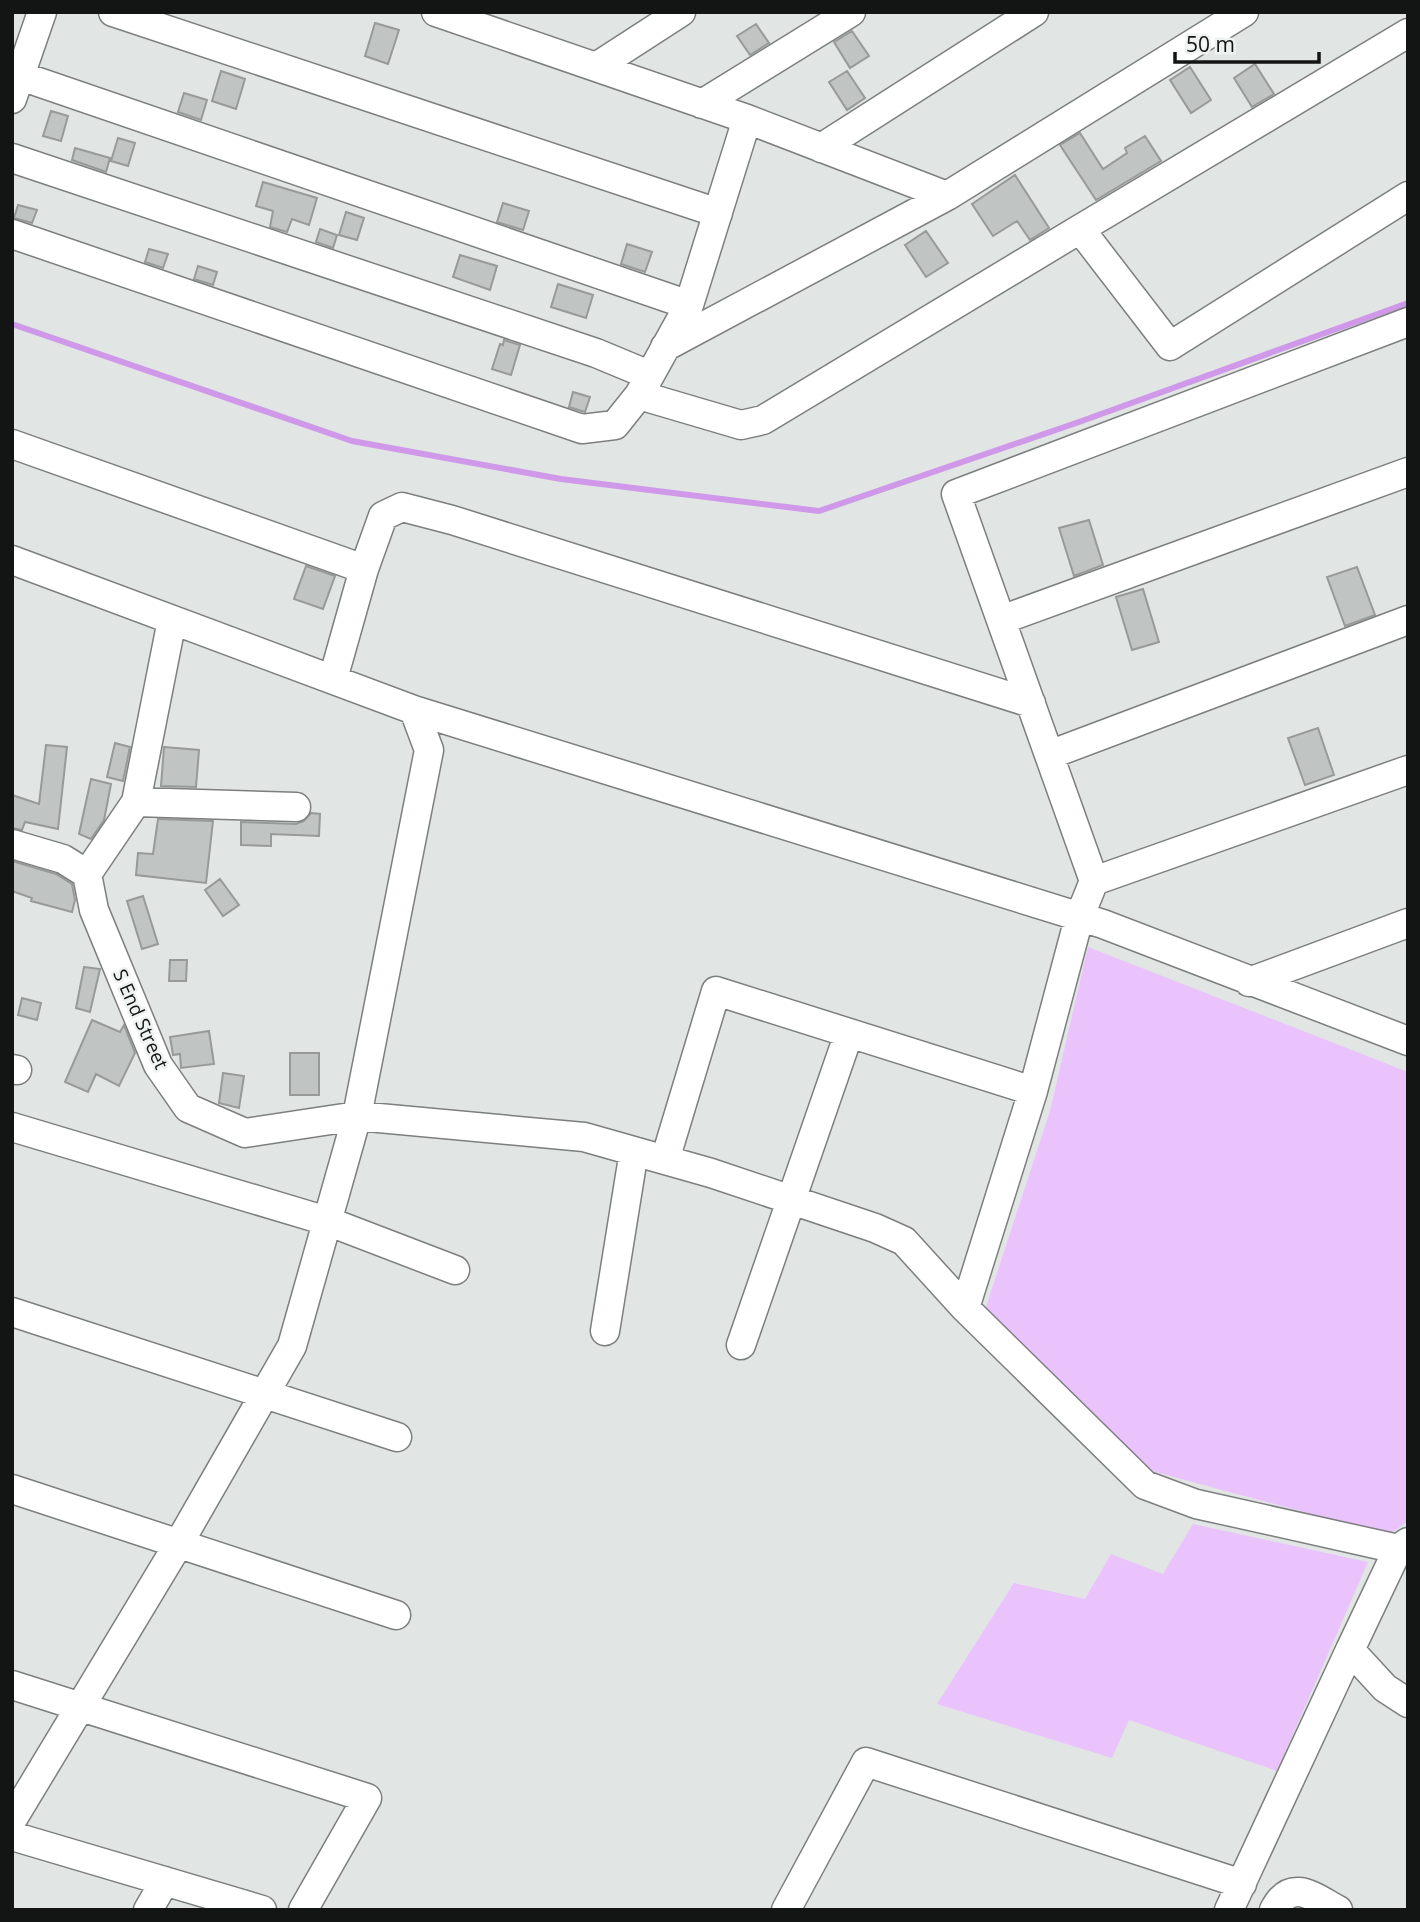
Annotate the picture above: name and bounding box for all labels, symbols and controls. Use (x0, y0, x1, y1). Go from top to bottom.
scale bar (1175, 21, 1318, 65)
text: 50 m (1186, 30, 1235, 58)
street label: S End Street (107, 965, 175, 1073)

